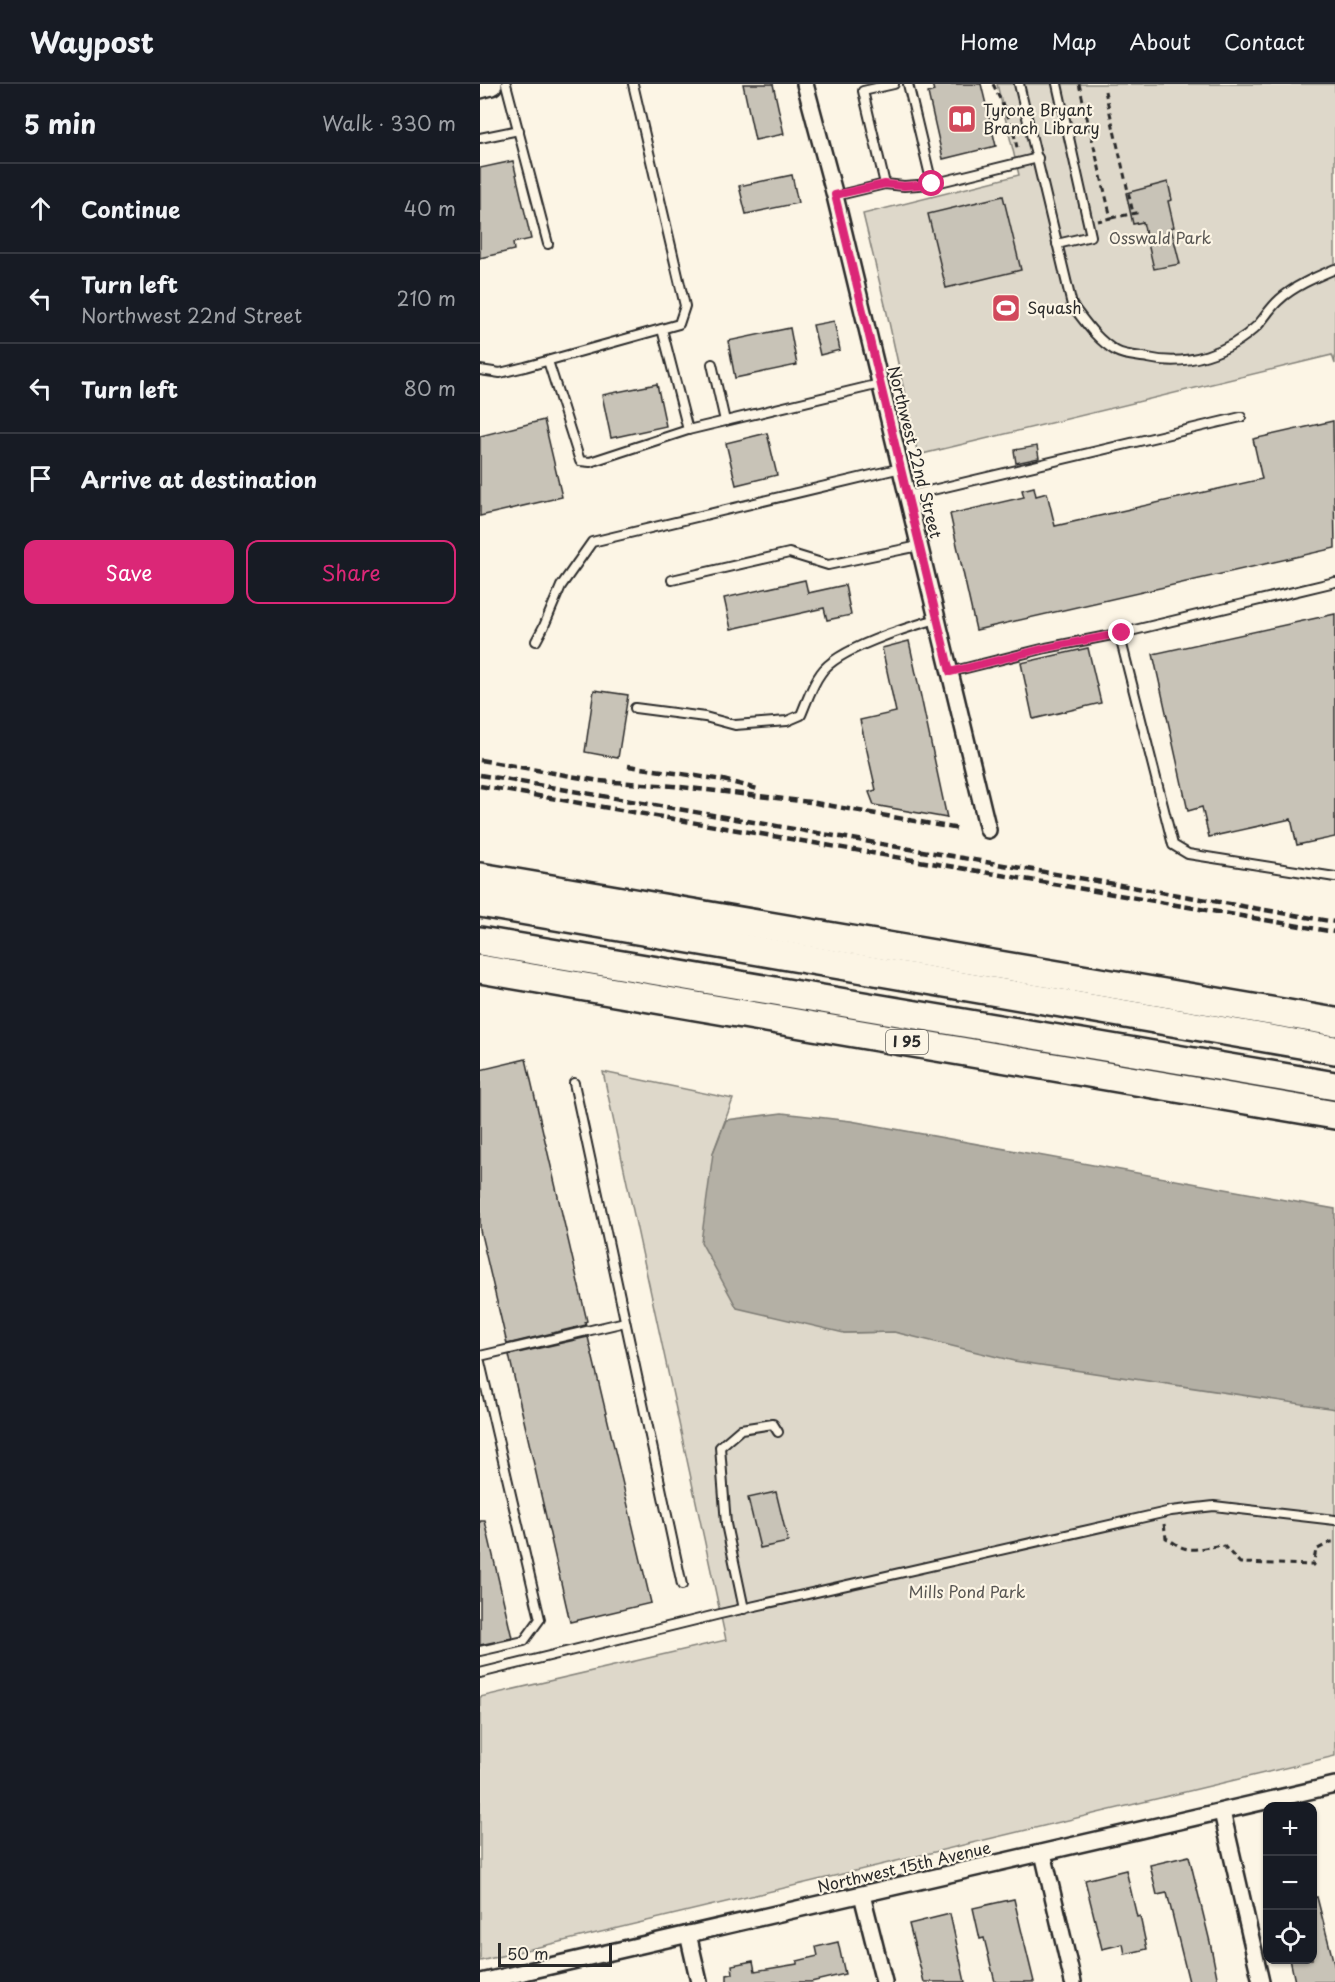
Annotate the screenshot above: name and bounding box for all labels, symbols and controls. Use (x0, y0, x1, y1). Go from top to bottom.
text: Waypost (30, 20, 154, 63)
text: Home (960, 25, 1019, 57)
text: Map (1052, 25, 1097, 57)
text: About (1130, 25, 1191, 57)
text: Contact (1224, 25, 1305, 57)
place label: Tyrone Bryant Branch Library (983, 97, 1100, 139)
library icon: Tyrone Bryant Branch Library (946, 103, 978, 135)
text: 5 min (24, 104, 96, 143)
text: Walk · 330 m (322, 108, 456, 138)
route start (918, 170, 944, 196)
icon: ahead (24, 192, 57, 225)
text: Continue (81, 192, 180, 225)
text: 40 m (404, 193, 456, 223)
park label: Osswald Park (1109, 225, 1212, 249)
text: Turn left (81, 267, 178, 300)
icon: left (24, 282, 57, 315)
text: 210 m (397, 283, 456, 313)
sports icon: Squash (990, 292, 1022, 324)
place label: Squash (1027, 295, 1082, 319)
text: Northwest 22nd Street (81, 300, 302, 330)
street label: Northwest 22nd Street (883, 363, 949, 541)
icon: left (24, 372, 57, 405)
text: Turn left (81, 372, 178, 405)
text: 80 m (404, 373, 456, 403)
icon: arrive (24, 462, 57, 495)
text: Arrive at destination (81, 462, 317, 495)
button: Save (24, 540, 234, 604)
button: Share (246, 540, 456, 604)
route end (1108, 619, 1134, 645)
road number: I 95 (886, 1030, 928, 1054)
park label: Mills Pond Park (908, 1579, 1026, 1603)
map controls (1263, 1802, 1317, 1964)
button: + (1263, 1802, 1317, 1856)
street label: Northwest 15th Avenue (815, 1834, 993, 1898)
button: − (1263, 1856, 1317, 1910)
button: locate (1263, 1910, 1317, 1964)
scale bar (498, 1940, 612, 1968)
text: 50 m (507, 1941, 548, 1965)

